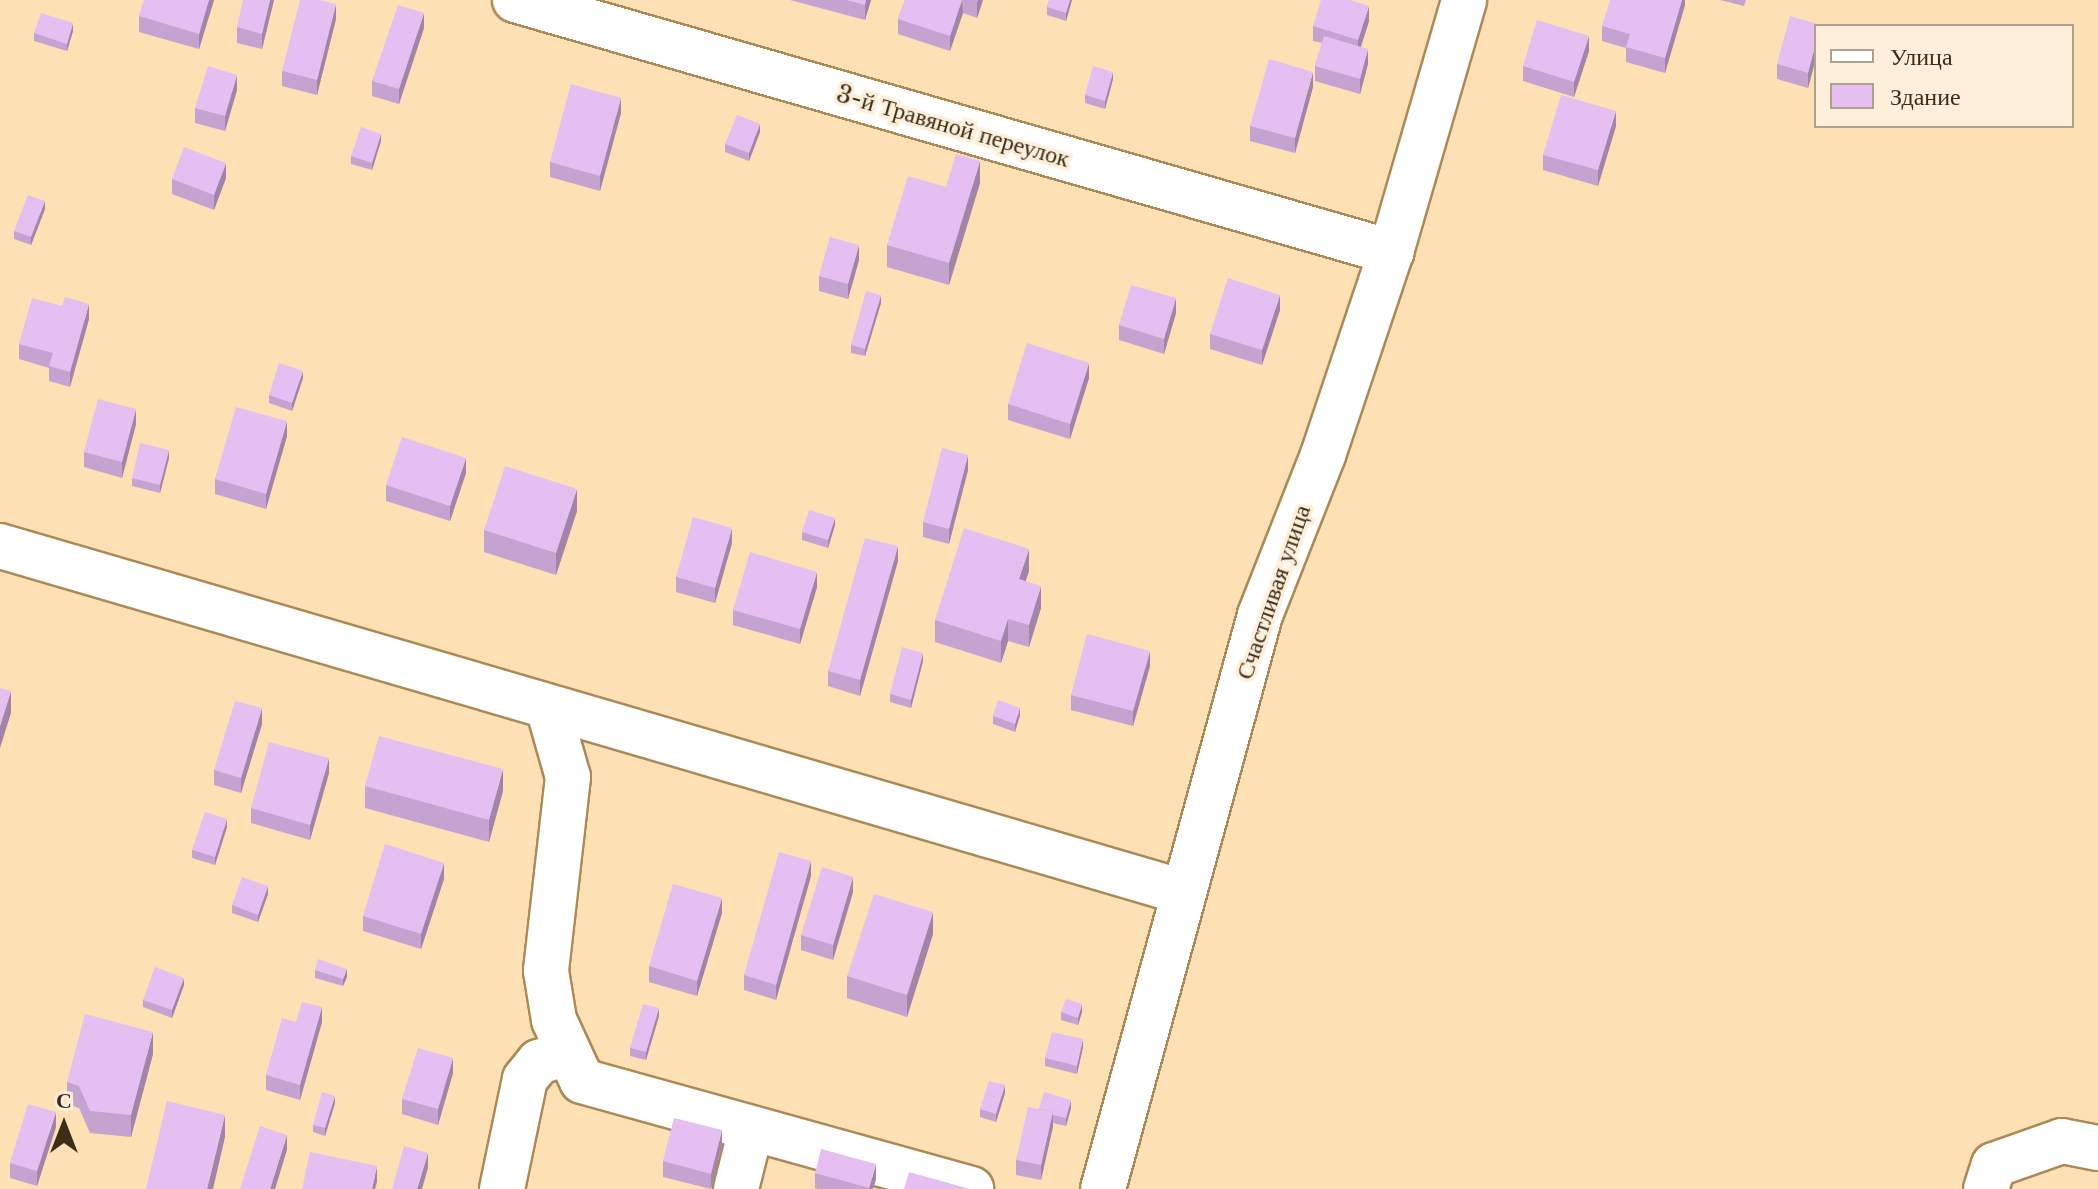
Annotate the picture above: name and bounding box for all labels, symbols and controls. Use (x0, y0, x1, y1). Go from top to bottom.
legend (1814, 24, 2074, 128)
text: Улица (1890, 42, 1953, 71)
street label: 3-й Травяной переулок (833, 79, 1073, 173)
text: Здание (1890, 82, 1961, 111)
street label: Счастливая улица (1230, 501, 1316, 683)
north arrow (24, 1085, 104, 1165)
text: С (56, 1087, 72, 1114)

